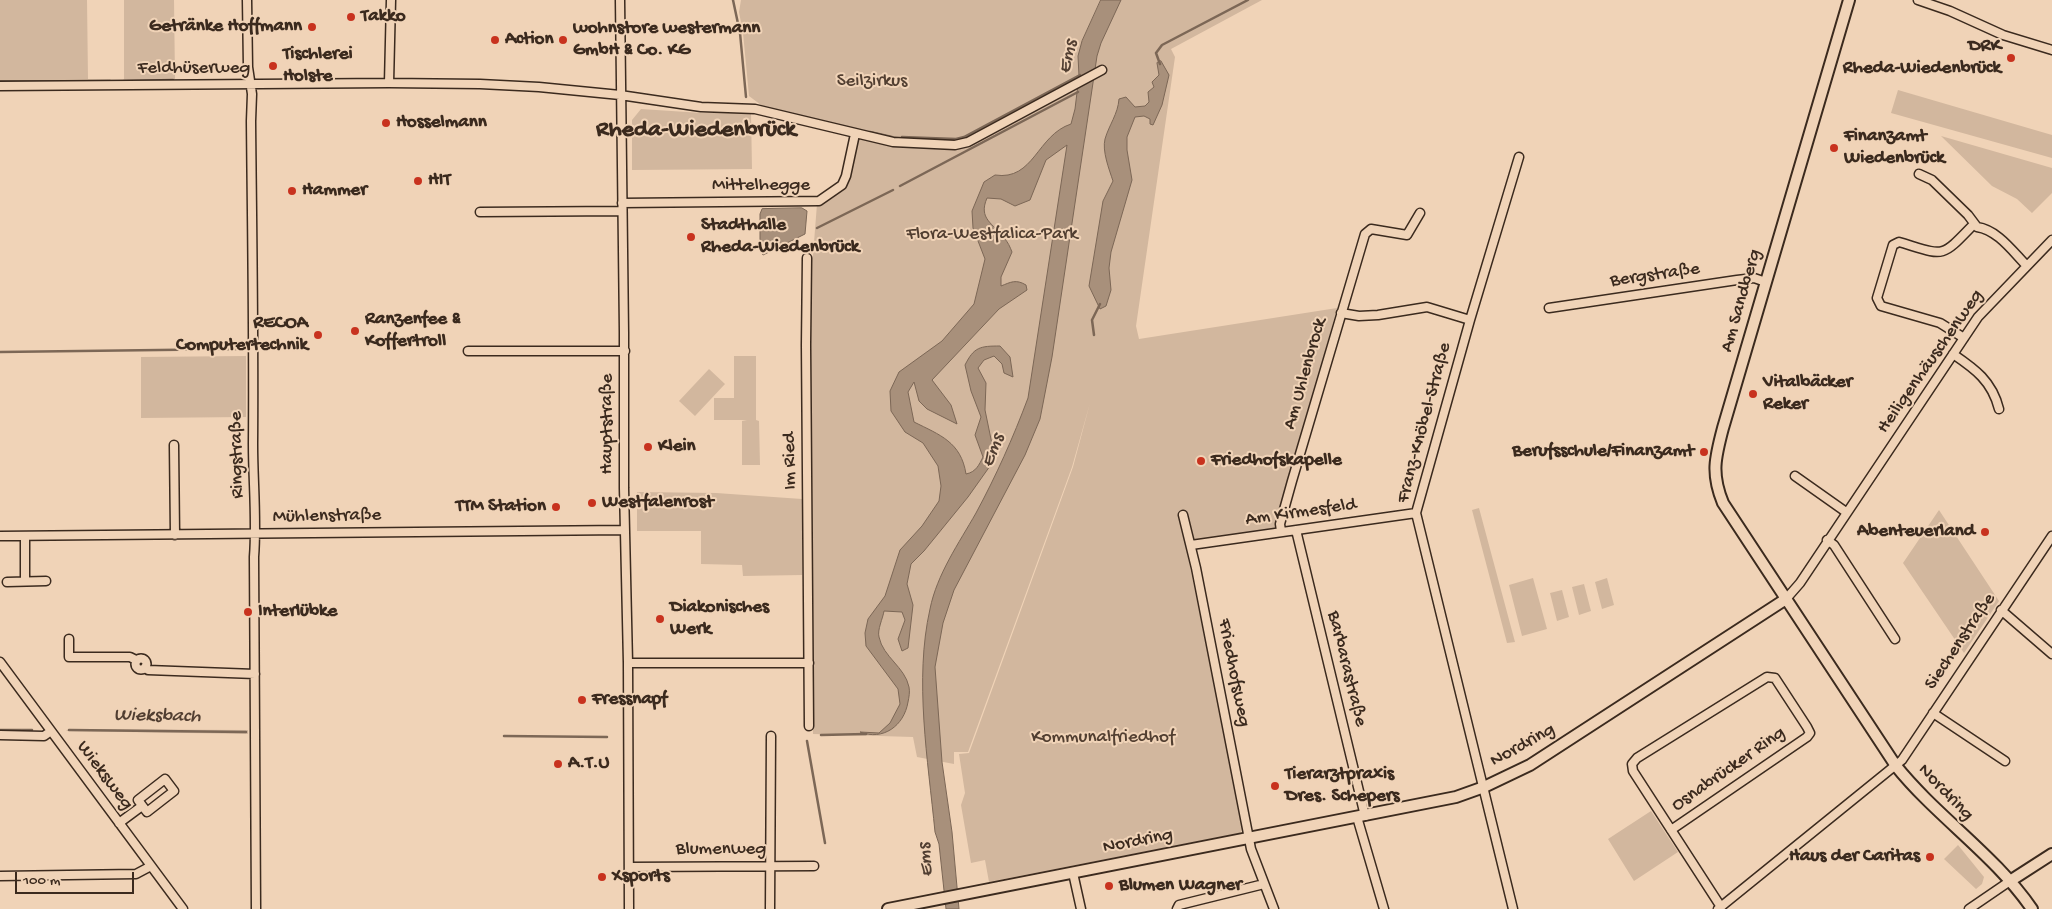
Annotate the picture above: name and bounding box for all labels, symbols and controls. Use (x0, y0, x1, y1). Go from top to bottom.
place label: Takko (361, 6, 406, 28)
marker: Takko (345, 11, 357, 23)
place label: Getränke Hoffmann (149, 16, 302, 38)
place label: wohnstore westermann GmbH & Co. KG (573, 18, 760, 62)
marker: Getränke Hoffmann (306, 21, 318, 33)
place label: Action (505, 29, 553, 51)
marker: Action (489, 34, 501, 46)
marker: wohnstore westermann GmbH & Co. KG (557, 34, 569, 46)
place label: DRK Rheda-Wiedenbrück (1843, 36, 2001, 80)
water label: Ems (1054, 38, 1084, 76)
place label: Tischlerei Holste (283, 44, 353, 88)
marker: DRK Rheda-Wiedenbrück (2005, 52, 2017, 64)
street label: Feldhüserweg (138, 58, 250, 80)
marker: Tischlerei Holste (267, 60, 279, 72)
park label: Seilzirkus (837, 71, 907, 93)
place label: Hosselmann (396, 112, 487, 134)
marker: Hosselmann (380, 117, 392, 129)
district label: Rheda-Wiedenbrück (596, 117, 796, 145)
place label: Finanzamt Wiedenbrück (1844, 126, 1945, 170)
marker: Finanzamt Wiedenbrück (1828, 142, 1840, 154)
place label: HIT (428, 170, 451, 192)
marker: HIT (412, 175, 424, 187)
street label: Mittelhegge (712, 175, 810, 197)
place label: Hammer (302, 180, 367, 202)
marker: Hammer (286, 185, 298, 197)
place label: Stadthalle Rheda-Wiedenbrück (701, 215, 859, 259)
park label: Flora-Westfalica-Park (906, 224, 1078, 246)
marker: Stadthalle Rheda-Wiedenbrück (685, 231, 697, 243)
street label: Am Sandberg (1716, 247, 1768, 355)
street label: Bergstraße (1609, 258, 1701, 294)
street label: Heiligenhäuschenweg (1873, 286, 1989, 438)
place label: Ranzenfee & Koffertroll (365, 309, 460, 353)
place label: RECOA Computertechnik (176, 313, 308, 357)
street label: Am Uhlenbrock (1279, 316, 1333, 432)
marker: Ranzenfee & Koffertroll (349, 325, 361, 337)
marker: RECOA Computertechnik (312, 329, 324, 341)
street label: Franz-Knöbel-Straße (1393, 340, 1457, 506)
place label: Vitalbäcker Reker (1763, 372, 1852, 416)
street label: Hauptstraße (597, 374, 619, 474)
marker: Vitalbäcker Reker (1747, 388, 1759, 400)
street label: Ringstraße (226, 411, 250, 499)
water label: Ems (977, 431, 1011, 471)
street label: Im Ried (779, 432, 803, 490)
place label: Klein (658, 436, 696, 458)
marker: Klein (642, 441, 654, 453)
place label: Berufsschule/Finanzamt (1512, 441, 1694, 463)
marker: Berufsschule/Finanzamt (1698, 446, 1710, 458)
place label: Friedhofskapelle (1211, 450, 1342, 472)
marker: Friedhofskapelle (1195, 455, 1207, 467)
place label: Westfalenrost (602, 492, 713, 514)
street label: Am Kirmesfeld (1244, 494, 1358, 532)
place label: TTM Station (456, 496, 546, 518)
marker: Westfalenrost (586, 497, 598, 509)
marker: TTM Station (550, 501, 562, 513)
street label: Mühlenstraße (272, 505, 382, 529)
place label: Abenteuerland (1857, 521, 1975, 543)
marker: Abenteuerland (1979, 526, 1991, 538)
street label: Siechenstraße (1920, 589, 2002, 695)
place label: Diakonisches Werk (670, 597, 769, 641)
place label: Interlübke (258, 601, 337, 623)
marker: Interlübke (242, 606, 254, 618)
street label: Barbarastraße (1321, 609, 1371, 729)
marker: Diakonisches Werk (654, 613, 666, 625)
street label: Friedhofsweg (1211, 617, 1255, 729)
place label: Fressnapf (592, 689, 667, 711)
marker: Fressnapf (576, 694, 588, 706)
water label: Wieksbach (113, 704, 201, 730)
street label: Nordring (1487, 719, 1559, 773)
street label: Osnabrücker Ring (1668, 722, 1790, 818)
park label: Kommunalfriedhof (1031, 727, 1175, 749)
street label: Wieksweg (71, 737, 137, 815)
place label: A.T.U (568, 753, 609, 775)
marker: A.T.U (552, 758, 564, 770)
street label: Nordring (1912, 760, 1978, 826)
place label: Tierarztpraxis Dres. Schepers (1285, 764, 1400, 808)
marker: Tierarztpraxis Dres. Schepers (1269, 780, 1281, 792)
street label: Nordring (1101, 824, 1175, 860)
street label: Blumenweg (676, 839, 766, 861)
water label: Ems (913, 842, 941, 878)
place label: Haus der Caritas (1789, 846, 1920, 868)
marker: Haus der Caritas (1924, 851, 1936, 863)
scale bar (18, 862, 136, 894)
place label: Xsports (612, 866, 670, 888)
marker: Xsports (596, 871, 608, 883)
text: 100 m (23, 872, 60, 890)
place label: Blumen Wagner (1119, 875, 1242, 897)
marker: Blumen Wagner (1103, 880, 1115, 892)

